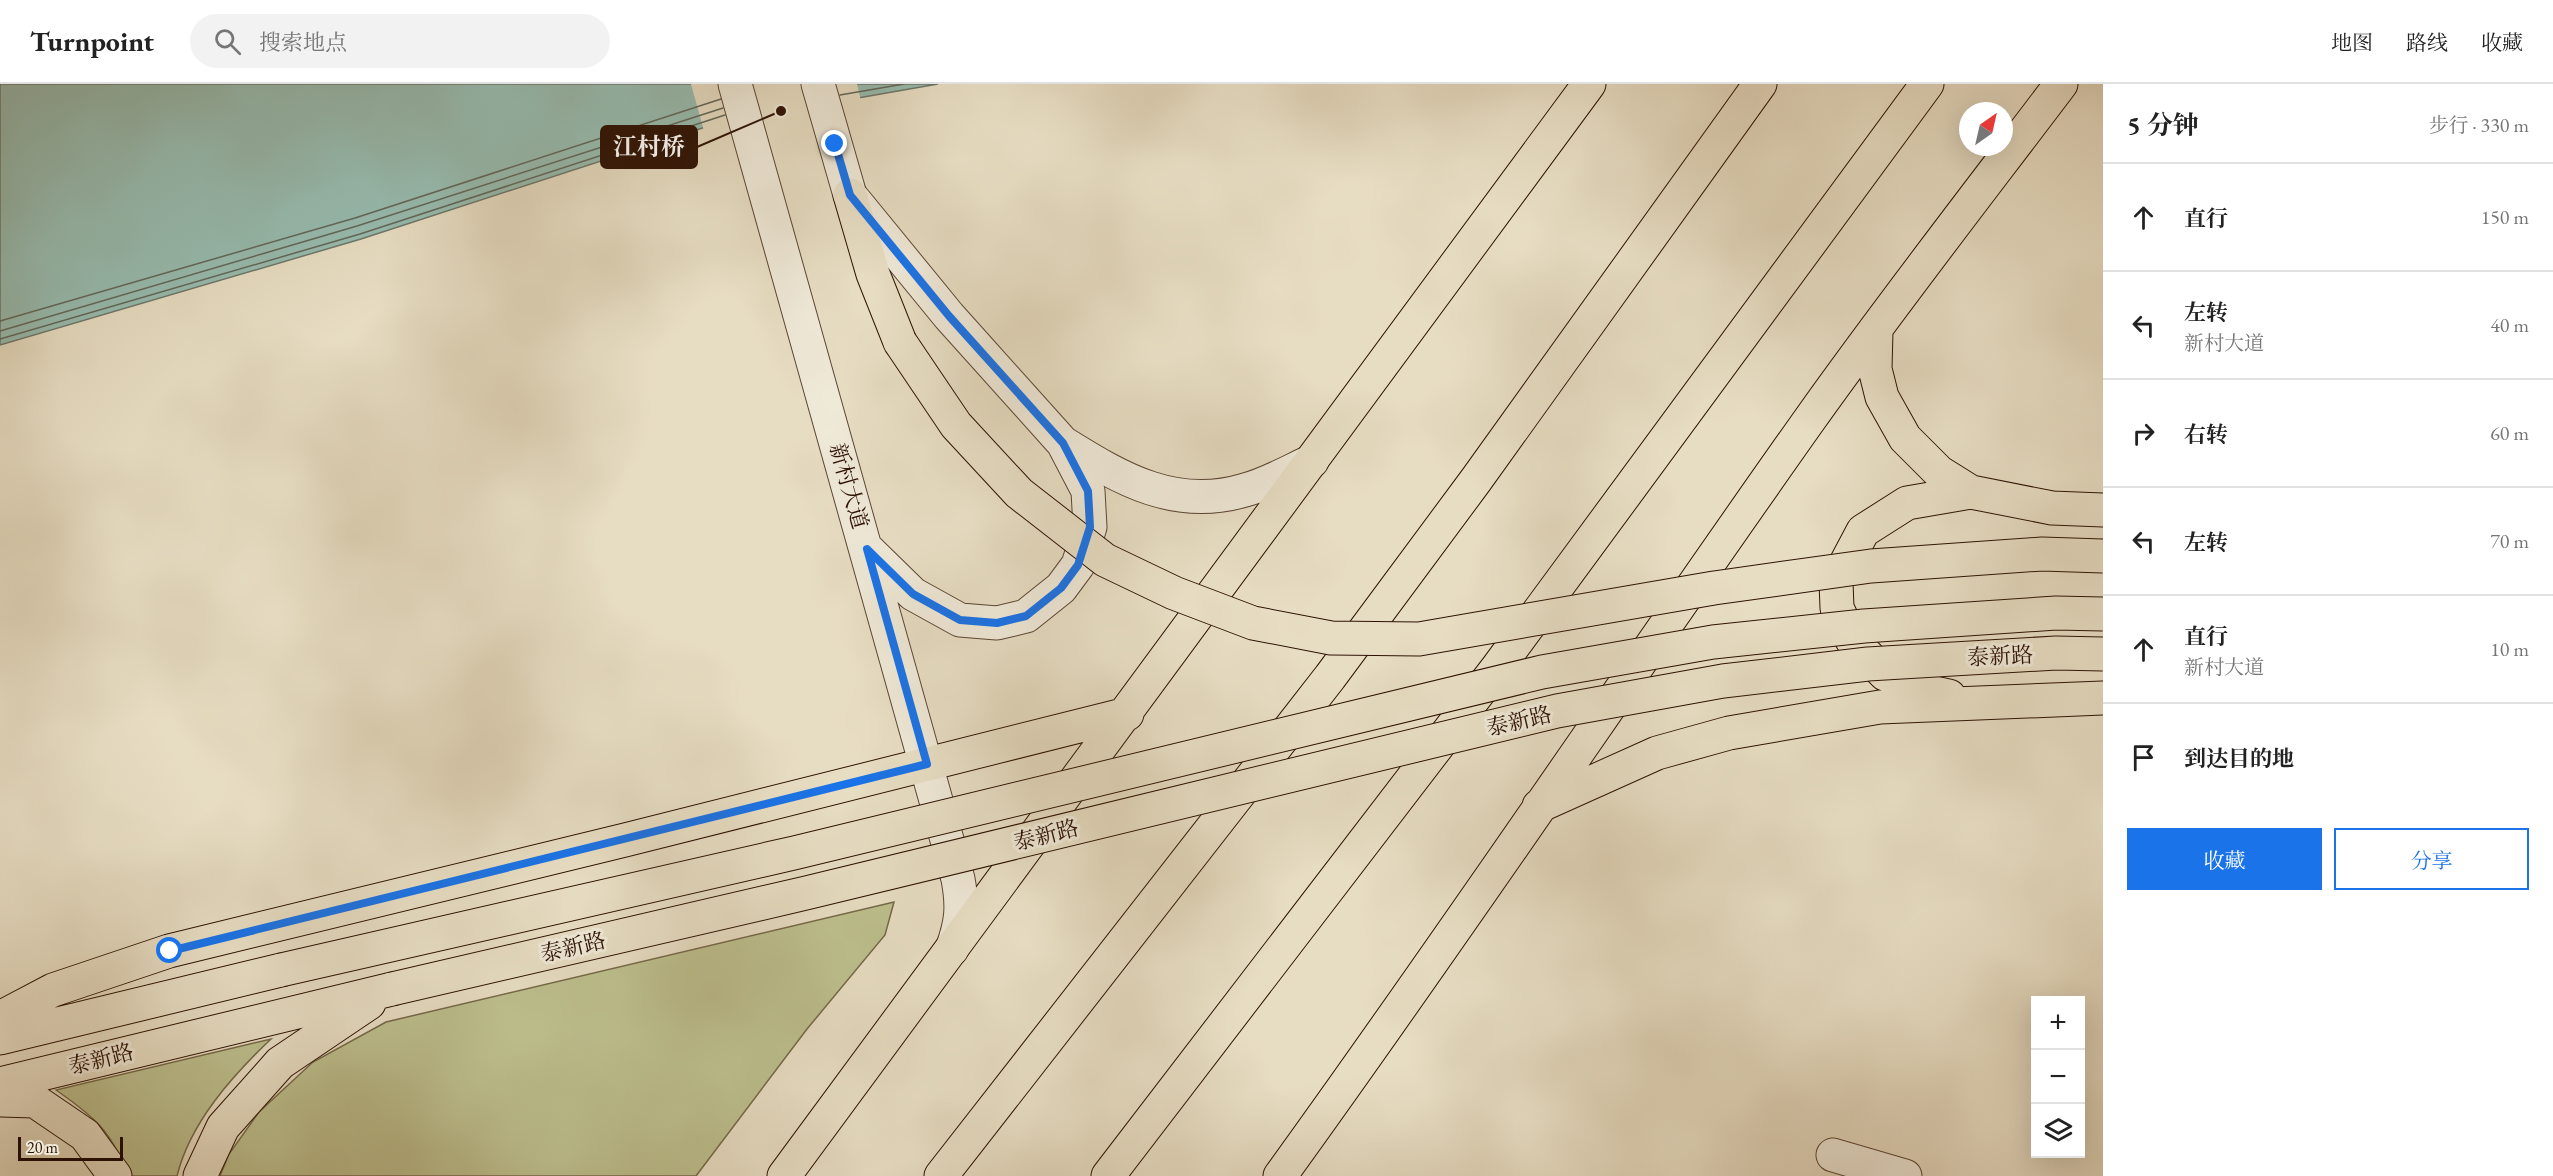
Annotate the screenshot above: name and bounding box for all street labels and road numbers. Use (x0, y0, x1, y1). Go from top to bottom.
street label: 新村大道 (823, 440, 875, 532)
street label: 泰新路 (1966, 640, 2034, 672)
street label: 泰新路 (1484, 699, 1554, 743)
street label: 泰新路 (1010, 813, 1082, 857)
street label: 泰新路 (538, 925, 608, 969)
street label: 泰新路 (65, 1037, 137, 1081)

